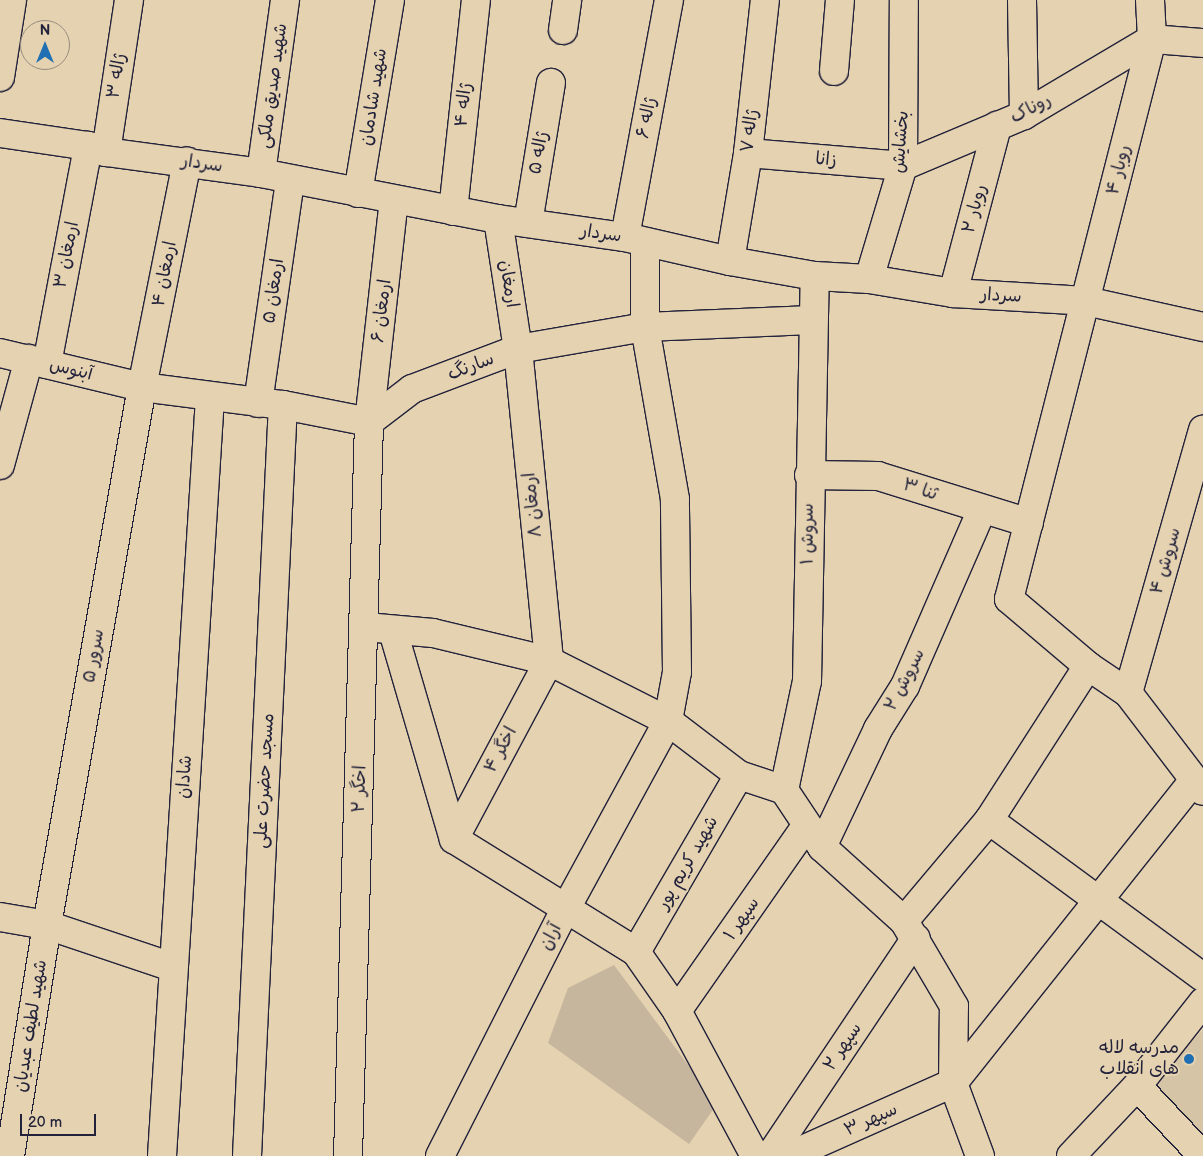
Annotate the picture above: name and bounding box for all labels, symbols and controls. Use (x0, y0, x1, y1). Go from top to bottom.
north arrow (20, 20, 70, 70)
text: N (40, 22, 50, 39)
street label: شهید صدیق ملکی (254, 22, 292, 150)
street label: شهید شادمان (356, 47, 392, 147)
street label: ژاله ۳ (103, 52, 131, 100)
street label: ژاله ۴ (451, 82, 477, 128)
street label: روناک (1007, 89, 1055, 129)
street label: ژاله ۶ (632, 96, 662, 140)
street label: ژاله ۷ (737, 108, 763, 154)
street label: بخشایش (888, 110, 914, 174)
street label: ژاله ۵ (525, 130, 553, 176)
street label: روبار ۴ (1102, 143, 1136, 197)
street label: زانا (815, 148, 837, 172)
street label: سردار (180, 150, 224, 178)
street label: روبار ۲ (958, 182, 992, 236)
street label: ارمغان ۳ (50, 220, 84, 290)
street label: سردار (579, 220, 623, 248)
street label: ارمغان ۴ (148, 239, 182, 309)
street label: ارمغان ۵ (259, 257, 289, 325)
street label: ارمغان (494, 259, 522, 309)
street label: ارمغان ۶ (367, 278, 397, 344)
street label: سردار (980, 284, 1022, 308)
street label: سارنگ (445, 348, 497, 386)
street label: آبنوس (47, 354, 95, 386)
street label: ارمغان ۸ (519, 471, 547, 539)
street label: ثنا ۳ (900, 474, 940, 506)
street label: سروش ۱ (797, 503, 819, 565)
street label: سروش ۴ (1146, 525, 1186, 597)
street label: سرور ۵ (79, 627, 109, 685)
street label: سروش ۲ (880, 645, 930, 715)
street label: مسجد حضرت علی (251, 713, 279, 849)
street label: اخگر ۴ (480, 723, 522, 777)
street label: شادان (173, 755, 197, 799)
street label: اخگر ۲ (348, 765, 372, 813)
street label: شهید کریم پور (653, 812, 723, 914)
street label: سپهر ۱ (719, 893, 765, 945)
street label: آران (535, 920, 567, 954)
street label: شهید لطیف عبدیان (10, 958, 52, 1094)
street label: سپهر ۲ (819, 1019, 867, 1075)
place label: مدرسه لاله های انقلاب (1099, 1038, 1179, 1080)
marker: مدرسه لاله های انقلاب (1183, 1053, 1195, 1065)
street label: سپهر ۳ (841, 1099, 901, 1141)
scale bar (22, 1104, 99, 1136)
text: 20 m (28, 1113, 62, 1132)

